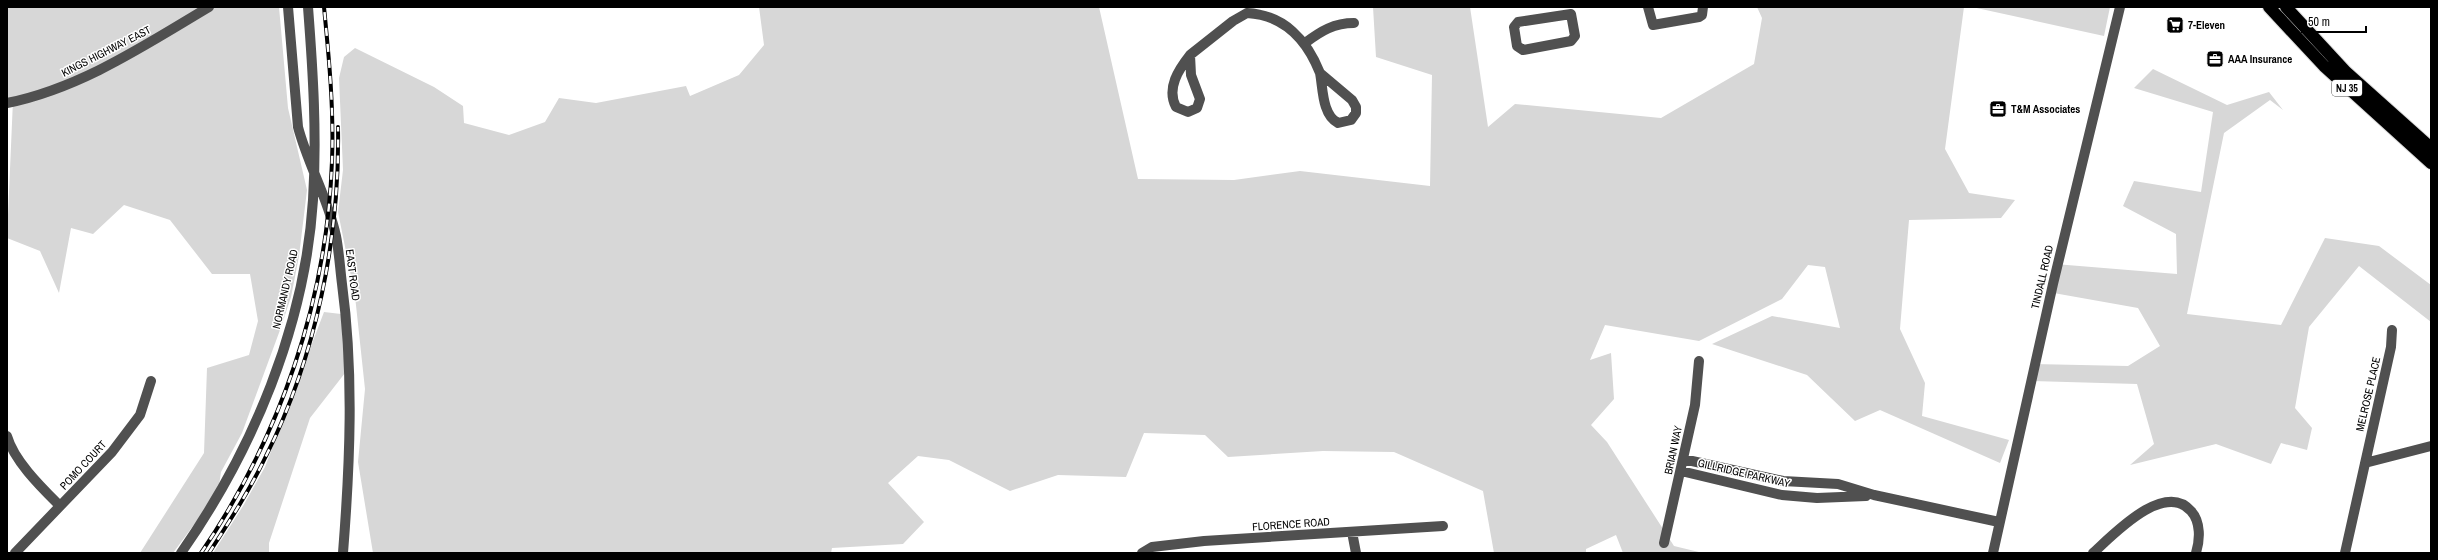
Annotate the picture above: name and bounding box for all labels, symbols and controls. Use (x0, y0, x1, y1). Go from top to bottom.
scale bar (2302, 8, 2366, 34)
text: 50 m (2308, 14, 2330, 30)
supermarket icon: 7-Eleven (2165, 15, 2185, 35)
place label: 7-Eleven (2188, 18, 2225, 32)
street label: KINGS HIGHWAY EAST (59, 22, 154, 80)
office icon: AAA Insurance (2205, 49, 2225, 69)
place label: AAA Insurance (2228, 52, 2292, 66)
road number: NJ 35 (2332, 80, 2362, 96)
office icon: T&M Associates (1988, 99, 2008, 119)
place label: T&M Associates (2011, 102, 2080, 116)
street label: TINDALL ROAD (2028, 244, 2056, 310)
street label: NORMANDY ROAD (269, 248, 301, 330)
street label: EAST ROAD (343, 248, 363, 302)
street label: MELROSE PLACE (2353, 355, 2383, 433)
street label: BRIAN WAY (1661, 424, 1685, 476)
street label: POMO COURT (57, 437, 110, 492)
street label: GILLRIDGE PARKWAY (1697, 456, 1791, 490)
street label: FLORENCE ROAD (1252, 514, 1330, 534)

